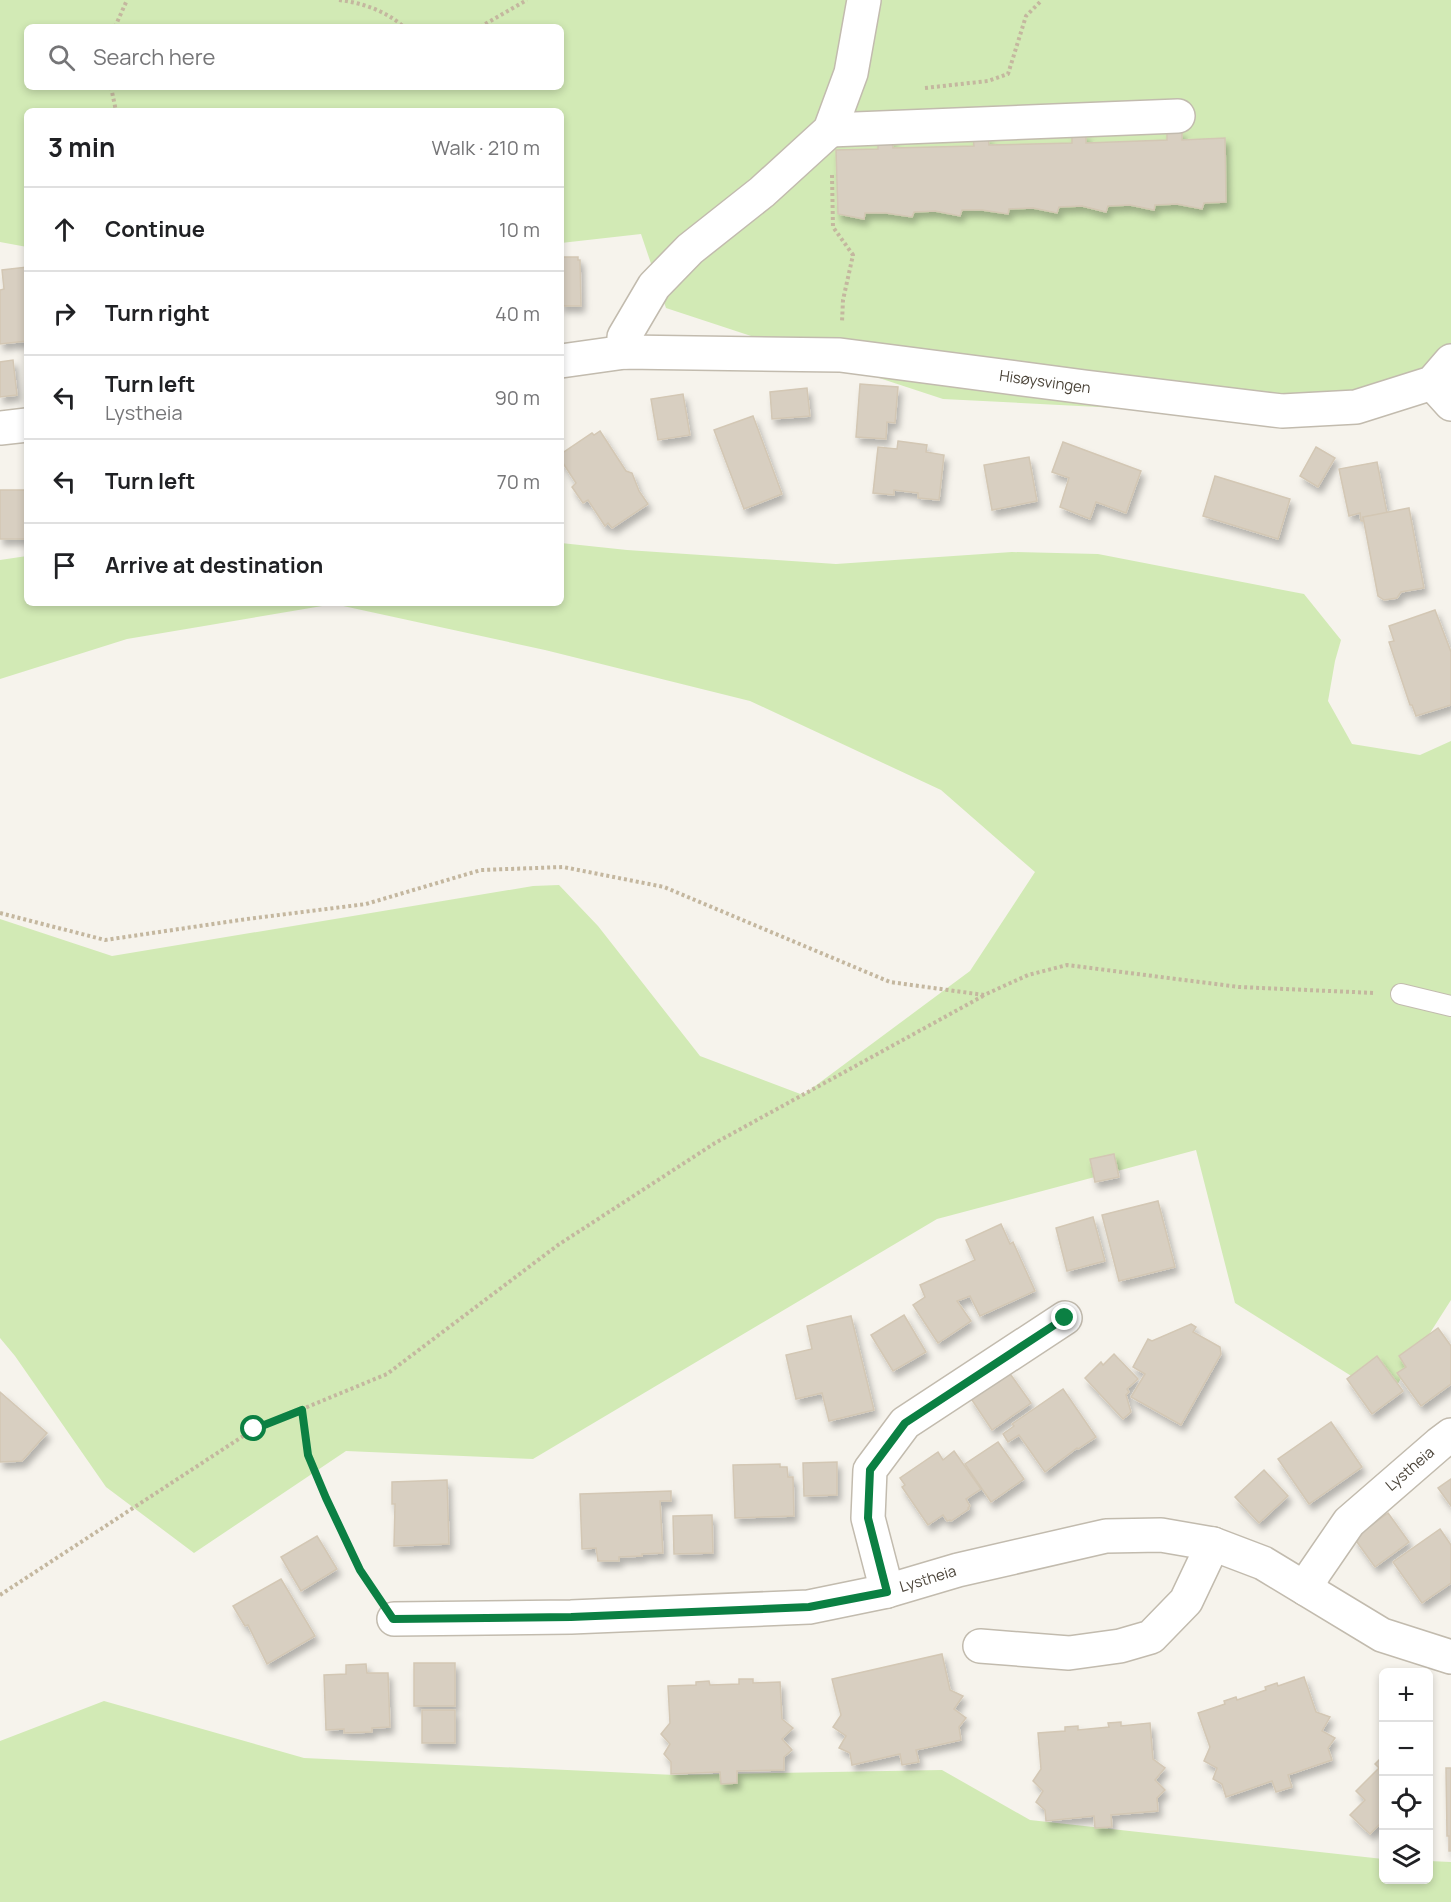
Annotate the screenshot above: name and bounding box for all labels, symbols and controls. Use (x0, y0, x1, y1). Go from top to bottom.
search box (24, 24, 564, 90)
icon: search (45, 41, 78, 74)
text: Search here (93, 42, 215, 72)
text: 3 min (48, 129, 115, 165)
text: Walk · 210 m (432, 134, 540, 161)
icon: ahead (48, 213, 81, 246)
text: Continue (105, 214, 205, 244)
text: 10 m (499, 216, 540, 243)
icon: right (48, 297, 81, 330)
text: Turn right (105, 298, 210, 328)
text: 40 m (495, 300, 540, 327)
street label: Hisøysvingen (998, 365, 1092, 398)
text: Turn left (105, 369, 195, 399)
icon: left (48, 381, 81, 414)
text: 90 m (494, 384, 540, 411)
text: Lystheia (105, 399, 183, 426)
icon: left (48, 465, 81, 498)
text: Turn left (105, 466, 195, 496)
text: 70 m (497, 468, 540, 495)
icon: arrive (48, 549, 81, 582)
text: Arrive at destination (105, 550, 323, 580)
route end (1051, 1304, 1077, 1330)
route start (240, 1415, 266, 1441)
street label: Lystheia (1381, 1442, 1439, 1496)
street label: Lystheia (897, 1560, 959, 1597)
map controls (1379, 1668, 1433, 1884)
button: + (1379, 1668, 1433, 1722)
button: − (1379, 1722, 1433, 1776)
button: locate (1379, 1776, 1433, 1830)
button: layers (1379, 1830, 1433, 1884)

